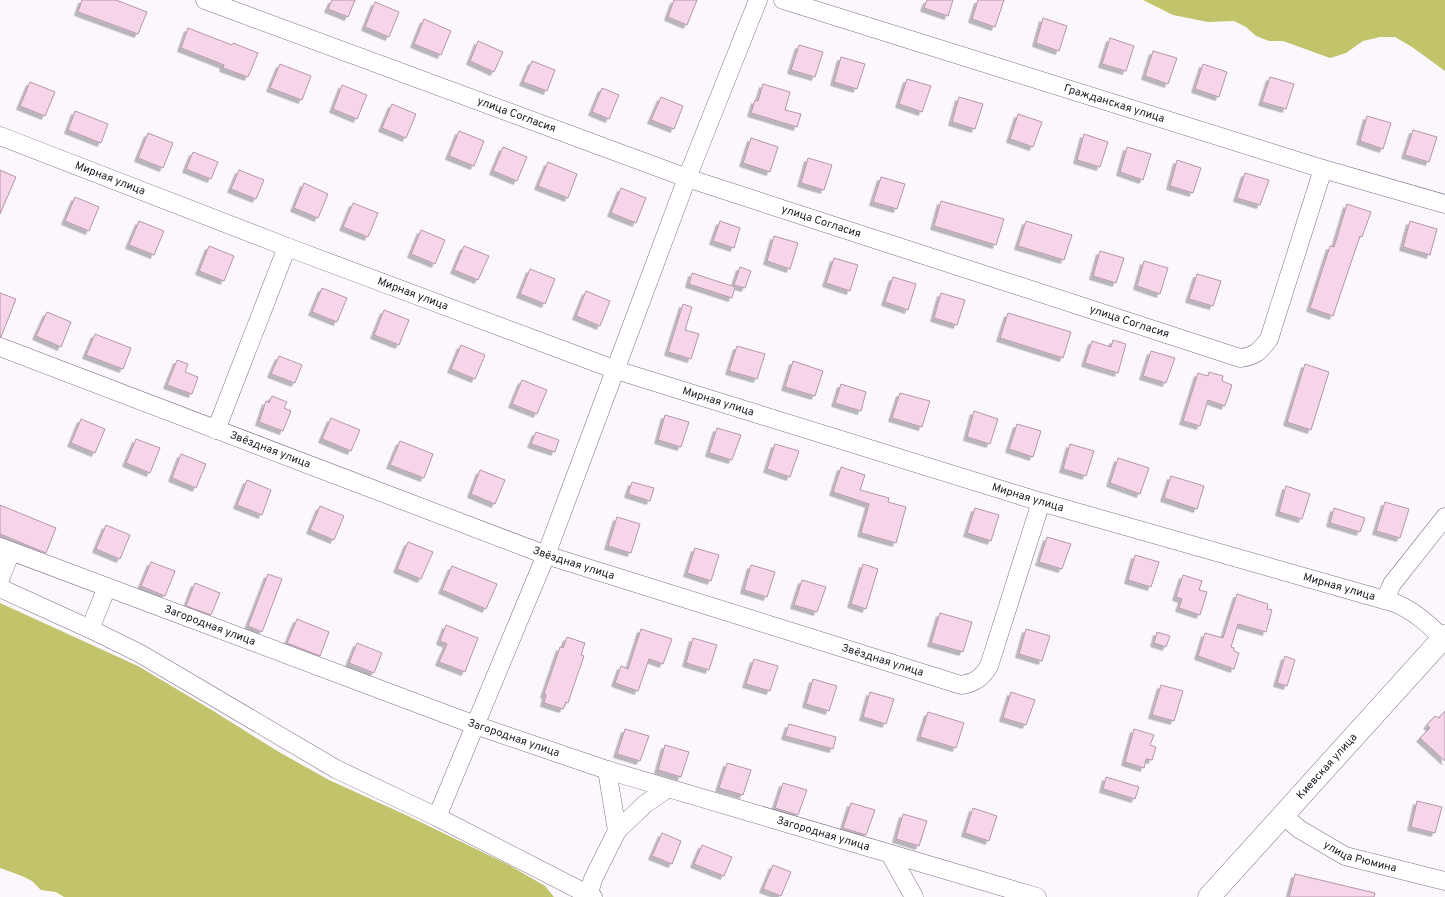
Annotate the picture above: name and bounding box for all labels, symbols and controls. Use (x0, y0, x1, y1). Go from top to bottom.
street label: Гражданская улица (1062, 81, 1167, 126)
street label: улица Согласия (475, 94, 558, 136)
street label: Мирная улица (73, 159, 148, 199)
street label: улица Согласия (780, 202, 863, 241)
street label: Мирная улица (375, 274, 450, 314)
street label: улица Согласия (1088, 302, 1171, 341)
street label: Мирная улица (681, 384, 756, 420)
street label: Звёздная улица (228, 428, 313, 472)
street label: Мирная улица (990, 480, 1065, 515)
street label: Звёздная улица (531, 544, 616, 583)
street label: Мирная улица (1301, 570, 1377, 604)
street label: Загородная улица (162, 602, 258, 649)
street label: Звёздная улица (840, 641, 926, 680)
street label: Загородная улица (466, 716, 562, 760)
street label: Киевская улица (1294, 730, 1361, 802)
street label: Загородная улица (775, 813, 872, 854)
street label: улица Рюмина (1321, 838, 1398, 876)

